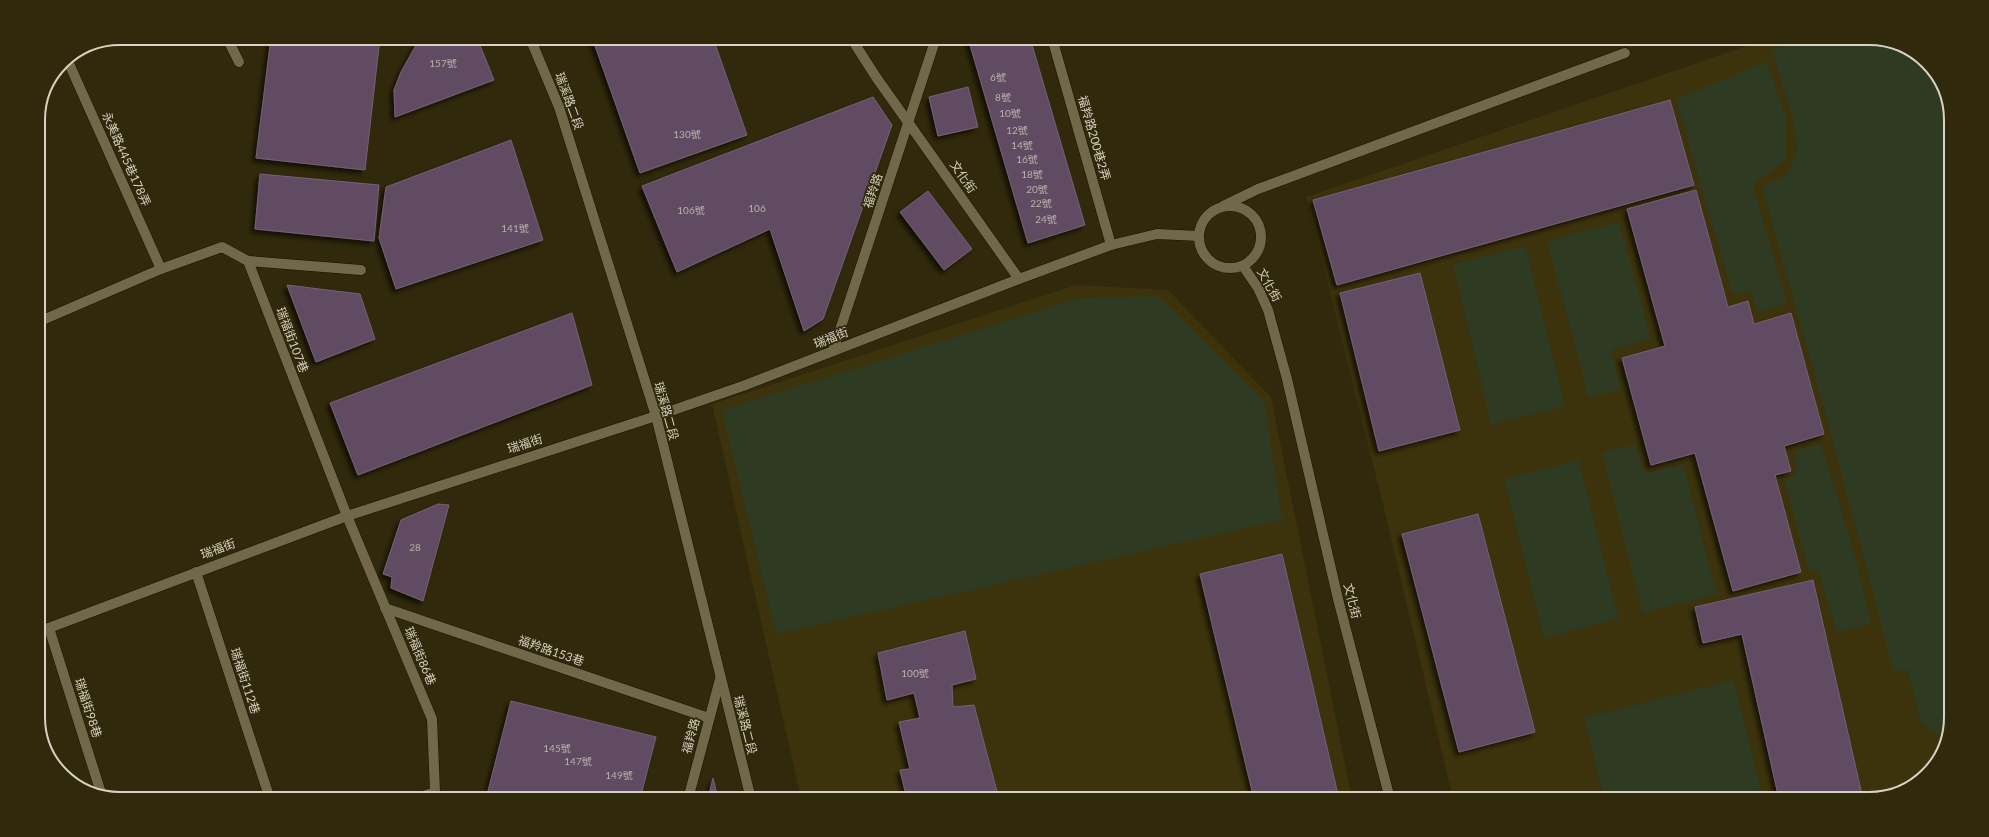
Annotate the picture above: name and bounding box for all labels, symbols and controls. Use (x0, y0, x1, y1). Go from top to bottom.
house number: 157號 (429, 57, 457, 69)
street label: 瑞溪路二段 (552, 70, 587, 132)
house number: 6號 (990, 71, 1006, 83)
house number: 8號 (995, 91, 1011, 103)
street label: 福羚路200巷2弄 (1075, 94, 1114, 182)
house number: 10號 (999, 107, 1021, 119)
street label: 永美路445巷178弄 (99, 109, 154, 208)
house number: 12號 (1006, 124, 1028, 136)
house number: 130號 (673, 128, 701, 140)
house number: 14號 (1011, 139, 1033, 151)
house number: 16號 (1016, 153, 1038, 165)
street label: 文化街 (947, 158, 980, 196)
house number: 18號 (1021, 168, 1043, 180)
street label: 福羚路 (860, 171, 885, 210)
house number: 20號 (1026, 183, 1048, 195)
house number: 22號 (1030, 197, 1052, 209)
house number: 106 (748, 202, 766, 214)
house number: 106號 (677, 204, 705, 216)
house number: 24號 (1035, 213, 1057, 225)
house number: 141號 (501, 222, 529, 234)
street label: 文化街 (1254, 265, 1285, 304)
street label: 瑞福街107巷 (273, 305, 312, 375)
street label: 瑞福街 (811, 324, 850, 351)
street label: 瑞溪路二段 (651, 380, 682, 442)
street label: 瑞福街 (505, 431, 544, 456)
street label: 瑞福街 (198, 535, 237, 562)
house number: 28 (409, 541, 421, 553)
street label: 文化街 (1341, 582, 1364, 620)
street label: 瑞福街86巷 (401, 624, 439, 687)
street label: 福羚路153巷 (516, 632, 586, 669)
street label: 瑞福街112巷 (228, 646, 263, 716)
house number: 100號 (901, 667, 929, 679)
street label: 瑞福街98巷 (72, 676, 105, 740)
street label: 瑞溪路二段 (731, 694, 760, 756)
street label: 福羚路 (679, 717, 702, 755)
house number: 145號 (543, 742, 571, 754)
house number: 147號 (564, 755, 592, 767)
house number: 149號 (605, 769, 633, 781)

